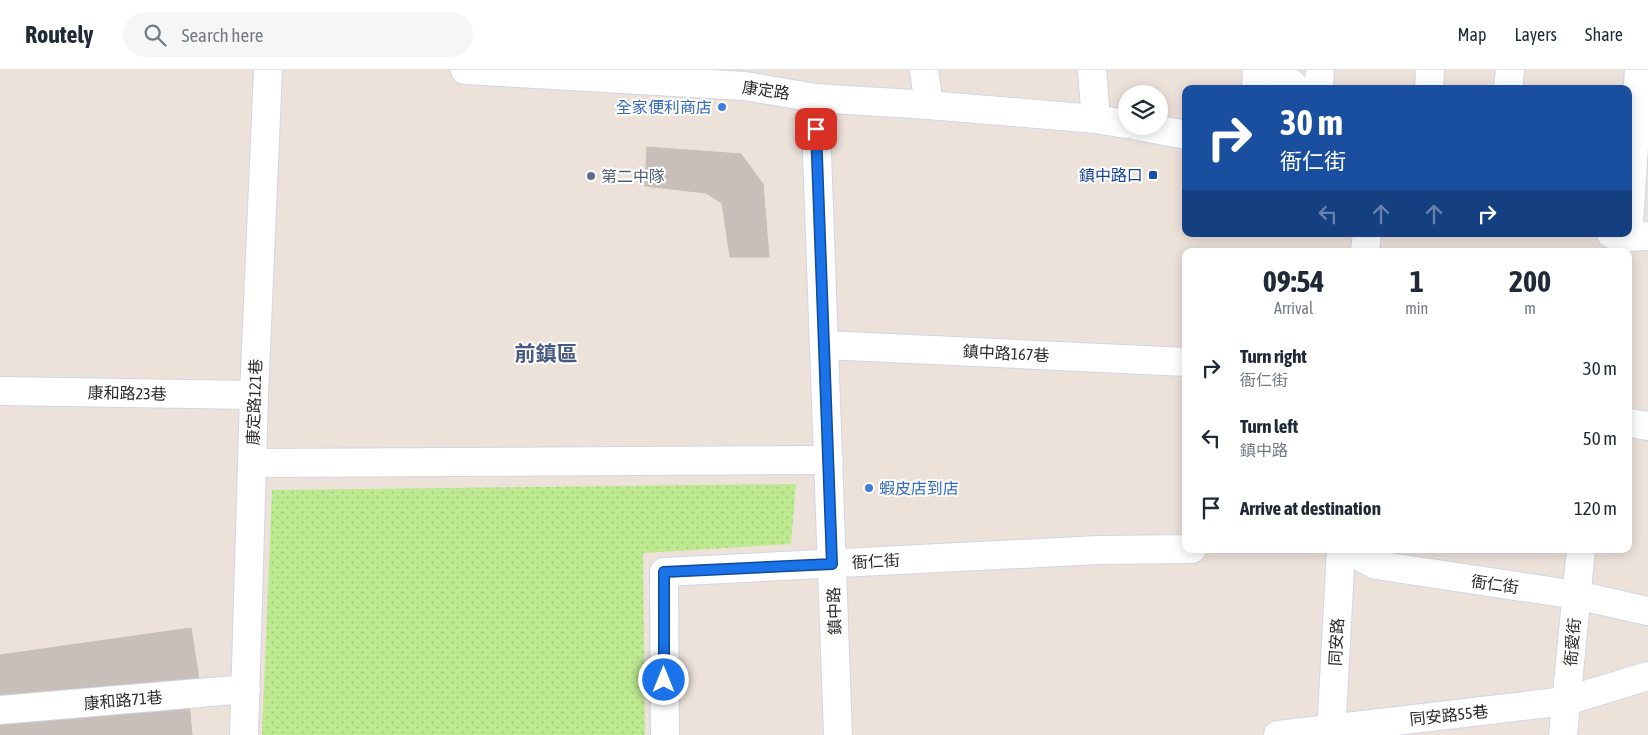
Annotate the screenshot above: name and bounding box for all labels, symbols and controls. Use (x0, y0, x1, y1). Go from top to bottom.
search box (123, 12, 473, 57)
text: Routely (25, 21, 93, 48)
icon: search (141, 21, 169, 49)
text: Search here (181, 24, 263, 46)
text: Map (1457, 24, 1486, 45)
text: Layers (1514, 24, 1557, 45)
text: Share (1585, 24, 1623, 45)
street label: 康定路 (741, 78, 791, 102)
map controls (1118, 85, 1168, 135)
button: layers (1118, 85, 1168, 135)
place label: 全家便利商店 (616, 98, 712, 116)
marker: 全家便利商店 (716, 101, 728, 113)
text: 30 m (1280, 102, 1343, 142)
icon: right (1197, 105, 1262, 170)
pin (795, 108, 837, 150)
icon: arrive (802, 115, 830, 143)
text: 衙仁街 (1280, 148, 1346, 174)
place label: 鎮中路口 (1079, 166, 1143, 184)
place label: 第二中隊 (601, 167, 665, 185)
marker: 鎮中路口 (1147, 169, 1159, 181)
marker: 第二中隊 (585, 170, 597, 182)
icon: left (1314, 200, 1342, 228)
icon: ahead (1367, 200, 1395, 228)
icon: ahead (1420, 200, 1448, 228)
icon: right (1473, 200, 1501, 228)
text: 09:54 (1263, 264, 1324, 298)
text: 1 (1410, 264, 1424, 298)
text: 200 (1509, 264, 1551, 298)
text: Arrival (1274, 299, 1313, 317)
text: min (1405, 299, 1428, 317)
text: m (1524, 299, 1536, 317)
district label: 前鎮區 (515, 341, 578, 365)
street label: 鎮中路167巷 (962, 342, 1050, 364)
text: Turn right (1240, 345, 1307, 367)
icon: right (1197, 354, 1225, 382)
text: 30 m (1583, 357, 1617, 379)
street label: 康定路121巷 (243, 358, 265, 446)
text: 衙仁街 (1240, 371, 1288, 389)
street label: 康和路23巷 (87, 383, 167, 403)
text: Turn left (1240, 415, 1298, 437)
icon: left (1197, 424, 1225, 452)
text: 50 m (1583, 427, 1617, 449)
text: 鎮中路 (1240, 441, 1288, 459)
place label: 蝦皮店到店 (879, 479, 959, 497)
marker: 蝦皮店到店 (863, 482, 875, 494)
icon: arrive (1197, 494, 1225, 522)
text: Arrive at destination (1240, 497, 1381, 519)
text: 120 m (1574, 497, 1617, 519)
street label: 衙仁街 (852, 551, 900, 571)
street label: 衙仁街 (1470, 572, 1520, 596)
street label: 鎮中路 (824, 587, 844, 635)
street label: 衙愛街 (1561, 617, 1583, 667)
street label: 同安路 (1326, 618, 1346, 666)
position arrow (637, 653, 689, 705)
street label: 康和路71巷 (83, 688, 163, 712)
street label: 同安路55巷 (1409, 702, 1489, 728)

